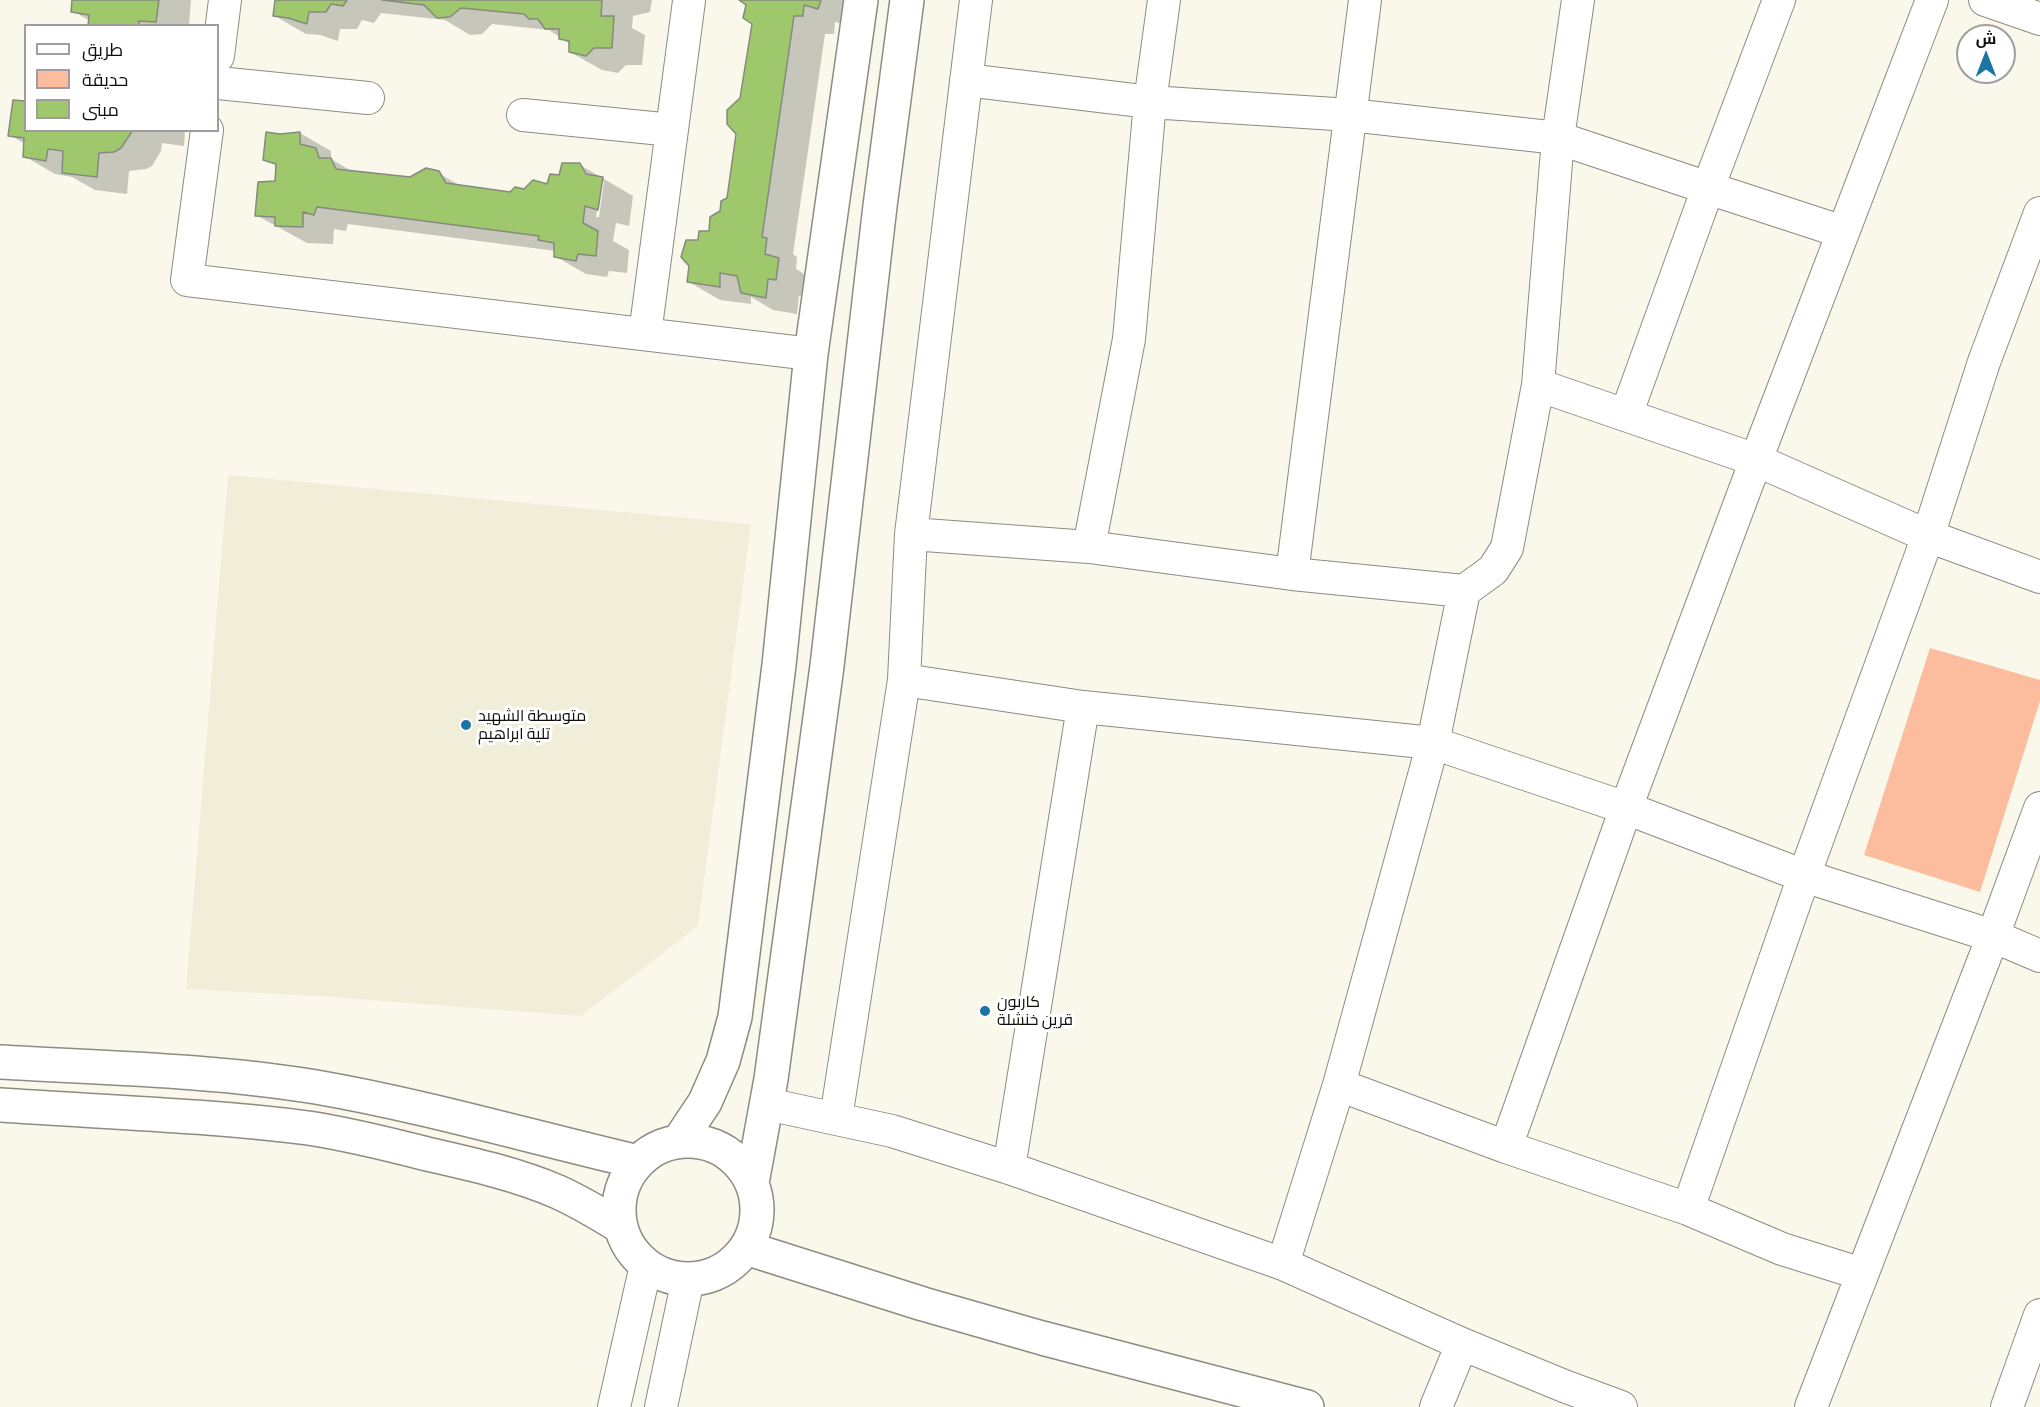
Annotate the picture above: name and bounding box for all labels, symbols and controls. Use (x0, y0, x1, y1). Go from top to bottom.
legend (24, 24, 219, 132)
north arrow (1956, 24, 2016, 84)
text: ش (1976, 28, 1996, 47)
text: طريق (82, 38, 123, 60)
text: حديقة (82, 68, 128, 90)
text: مبنى (82, 98, 119, 120)
place label: متوسطة الشهيد تلية ابراهيم (478, 706, 586, 744)
marker: متوسطة الشهيد تلية ابراهيم (459, 718, 473, 732)
place label: كاربون قرين خنشلة (997, 992, 1073, 1030)
marker: كاربون قرين خنشلة (978, 1004, 992, 1018)

